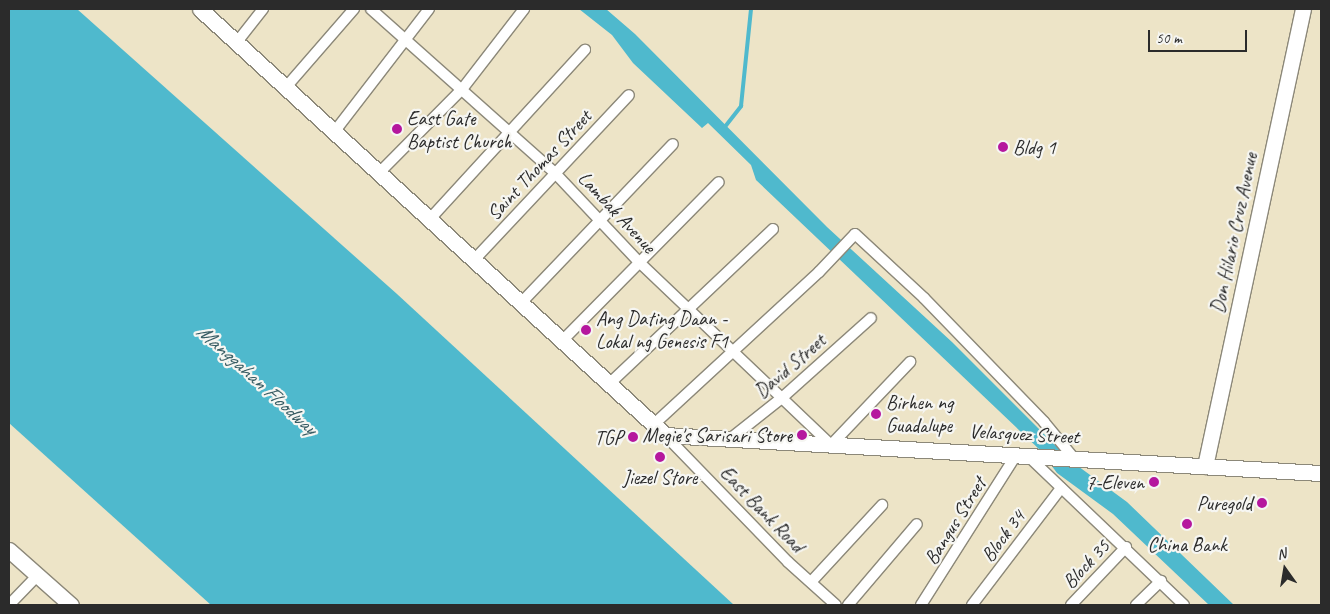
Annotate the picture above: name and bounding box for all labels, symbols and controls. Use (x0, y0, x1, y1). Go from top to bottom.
scale bar (1150, 20, 1249, 52)
text: 50 m (1156, 29, 1182, 48)
street label: Saint Thomas Street (481, 104, 597, 226)
place label: East Gate Baptist Church (407, 106, 512, 153)
marker: East Gate Baptist Church (391, 123, 403, 135)
place label: Bldg 1 (1013, 135, 1056, 159)
marker: Bldg 1 (997, 141, 1009, 153)
street label: Don Hilario Cruz Avenue (1205, 151, 1263, 315)
street label: Lambak Avenue (573, 166, 661, 258)
place label: Ang Dating Daan - Lokal ng Genesis F1 (596, 306, 728, 353)
water label: Manggahan Floodway (192, 318, 322, 440)
marker: Ang Dating Daan - Lokal ng Genesis F1 (580, 324, 592, 336)
street label: David Street (749, 329, 831, 403)
place label: Birhen ng Guadalupe (886, 390, 953, 437)
marker: Birhen ng Guadalupe (870, 408, 882, 420)
street label: Velasquez Street (968, 419, 1080, 449)
place label: Megie's Sarisari Store (642, 423, 792, 447)
place label: TGP (594, 425, 623, 449)
marker: Megie's Sarisari Store (796, 429, 808, 441)
marker: TGP (627, 431, 639, 443)
marker: Jiezel Store (654, 451, 666, 463)
street label: East Bank Road (715, 461, 809, 557)
place label: Jiezel Store (622, 465, 698, 489)
place label: 7-Eleven (1086, 470, 1144, 494)
street label: Bangus Street (919, 473, 991, 569)
marker: 7-Eleven (1148, 476, 1160, 488)
place label: Puregold (1197, 491, 1252, 515)
marker: Puregold (1256, 497, 1268, 509)
street label: Block 34 (976, 506, 1030, 566)
marker: China Bank (1181, 518, 1193, 530)
place label: China Bank (1147, 532, 1227, 556)
street label: Block 35 (1057, 535, 1115, 593)
north arrow (1260, 544, 1310, 594)
text: N (1275, 545, 1288, 563)

